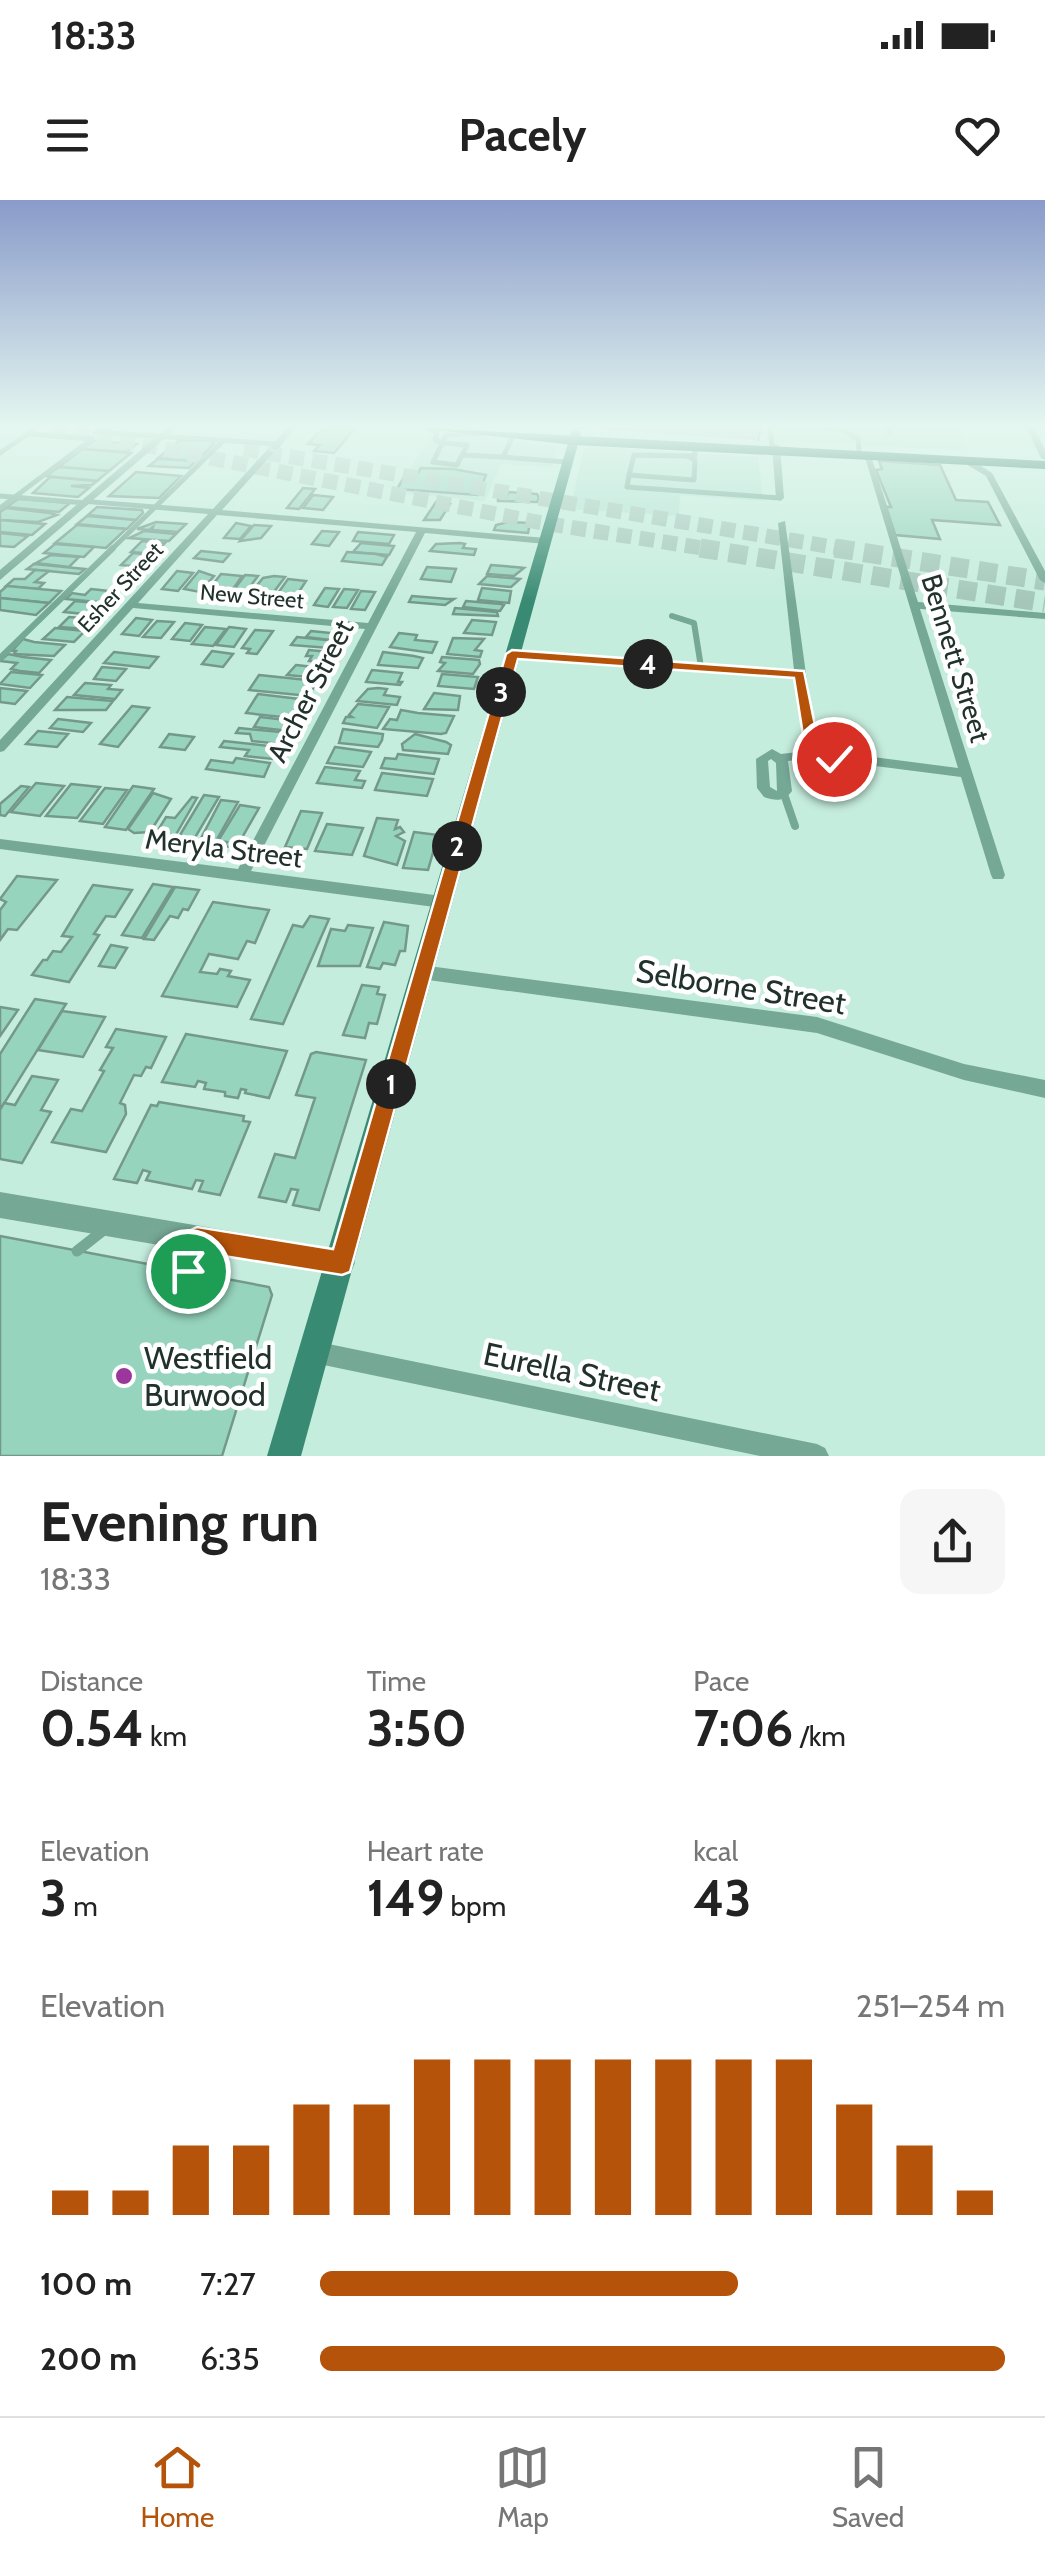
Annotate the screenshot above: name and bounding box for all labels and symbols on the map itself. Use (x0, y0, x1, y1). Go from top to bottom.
street label: Esher Street (72, 536, 169, 638)
street label: Bennett Street (914, 570, 998, 746)
street label: New Street (199, 579, 305, 615)
street label: Archer Street (260, 614, 360, 768)
pin: 4 (623, 639, 673, 689)
pin: 3 (476, 667, 526, 717)
pin (792, 717, 877, 802)
street label: Meryla Street (143, 821, 305, 875)
pin: 2 (432, 821, 482, 871)
street label: Selborne Street (633, 951, 849, 1022)
pin: 1 (366, 1059, 416, 1109)
pin (146, 1229, 231, 1314)
street label: Eurella Street (480, 1334, 664, 1409)
place label: Westfield Burwood (144, 1338, 272, 1414)
marker: Westfield Burwood (113, 1365, 135, 1387)

